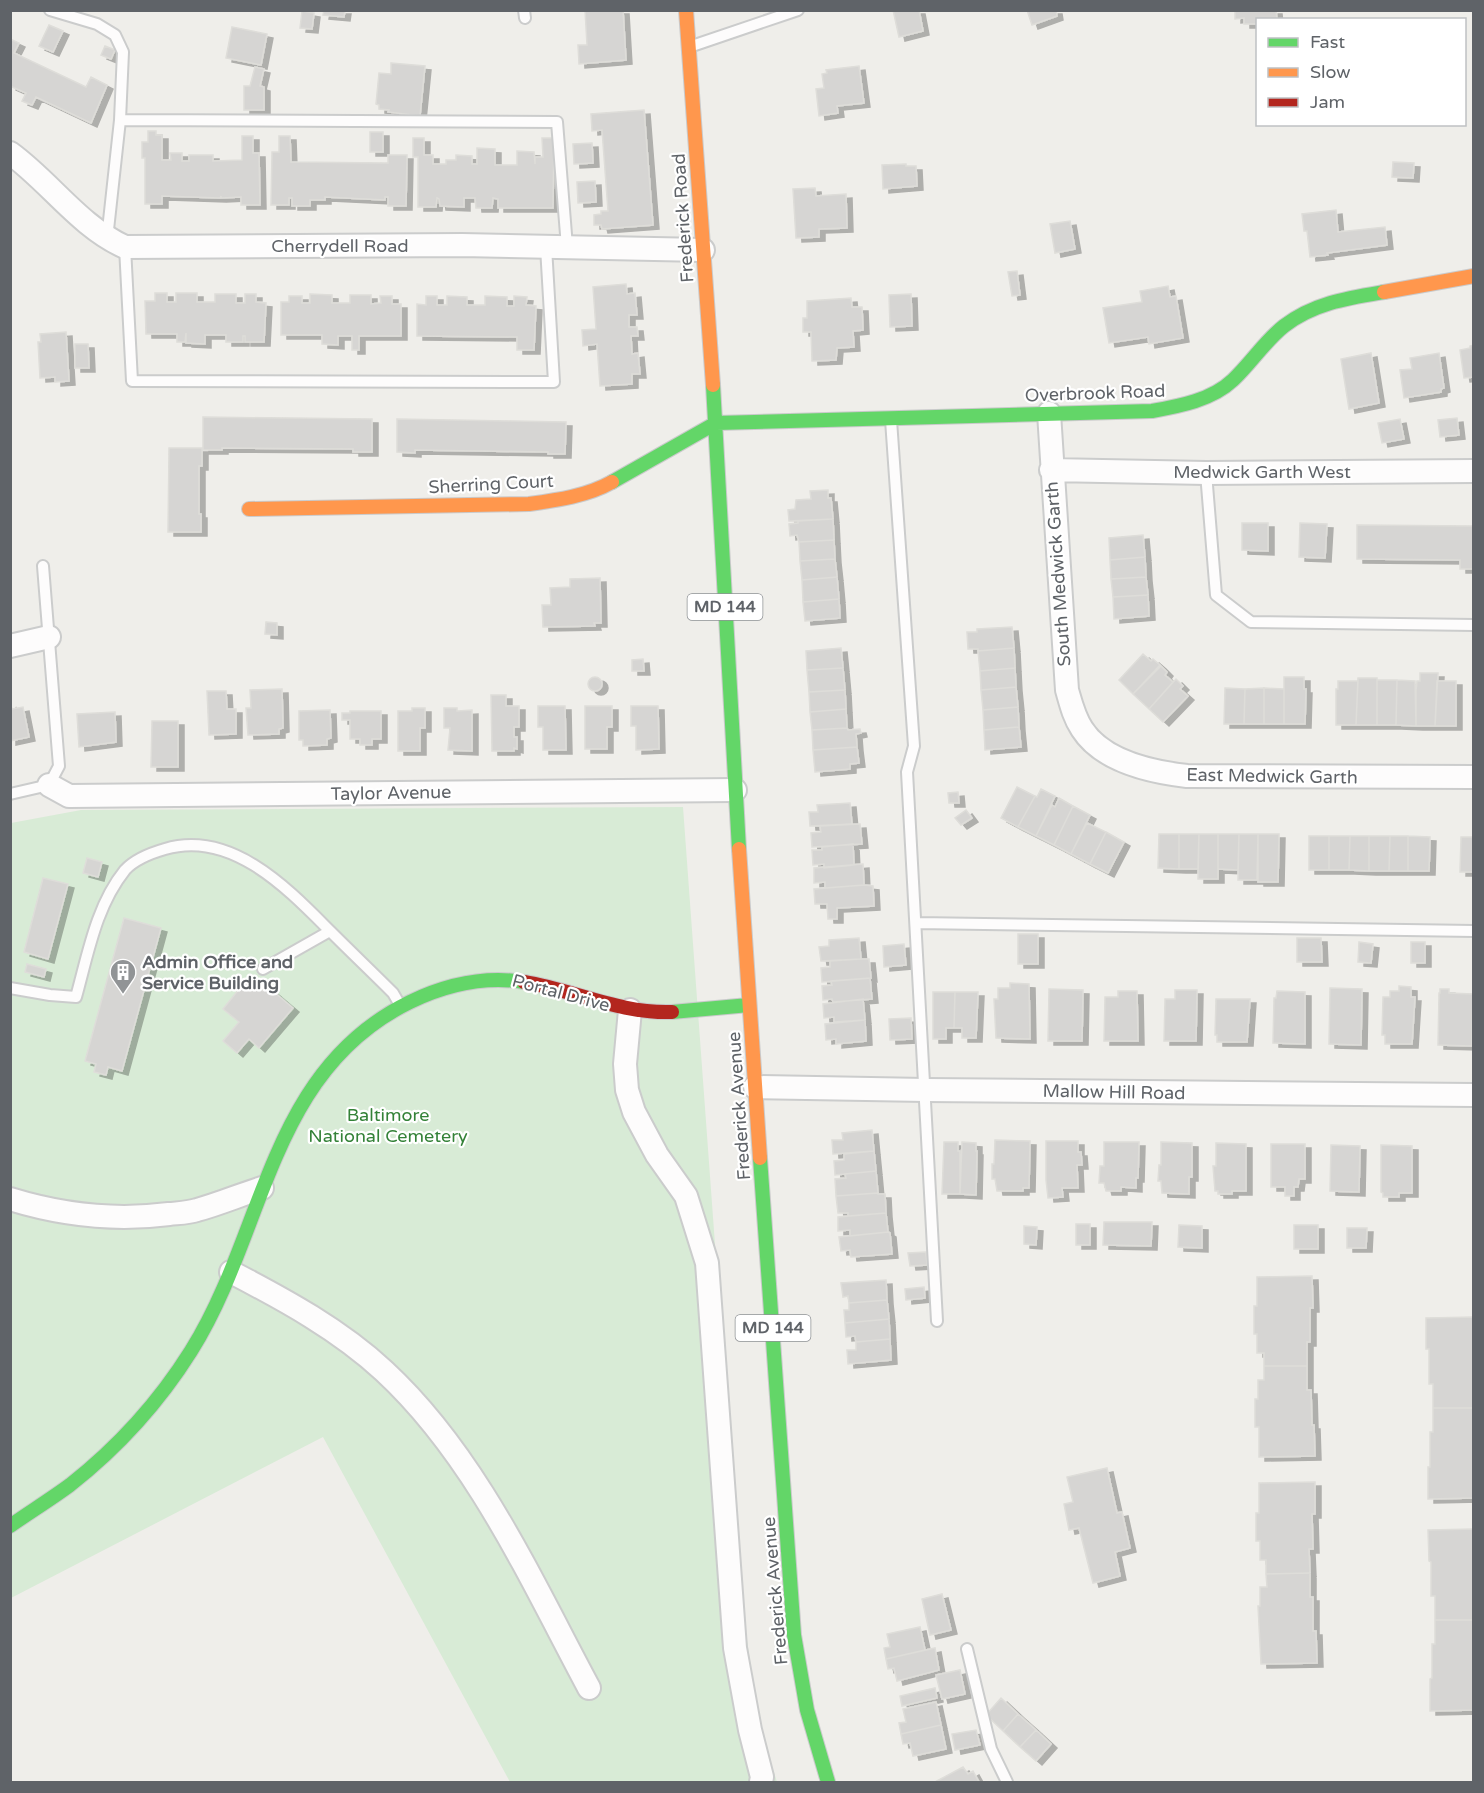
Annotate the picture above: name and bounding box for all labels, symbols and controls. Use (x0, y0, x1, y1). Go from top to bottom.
legend (1256, 18, 1466, 126)
text: Fast (1310, 31, 1345, 53)
text: Slow (1310, 61, 1351, 83)
text: Jam (1310, 91, 1345, 113)
street label: Frederick Road (668, 153, 698, 283)
street label: Cherrydell Road (271, 235, 409, 257)
street label: Overbrook Road (1024, 380, 1166, 406)
street label: Medwick Garth West (1173, 461, 1351, 483)
street label: Sherring Court (428, 470, 554, 498)
street label: South Medwick Garth (1041, 481, 1075, 667)
road number: MD 144 (688, 594, 762, 620)
street label: East Medwick Garth (1186, 764, 1358, 788)
street label: Taylor Avenue (331, 781, 451, 805)
place label: Admin Office and Service Building (142, 951, 293, 994)
building icon: Admin Office and Service Building (108, 957, 138, 995)
street label: Portal Drive (510, 969, 612, 1017)
street label: Frederick Avenue (723, 1031, 755, 1181)
street label: Mallow Hill Road (1042, 1080, 1186, 1104)
park label: Baltimore National Cemetery (308, 1104, 468, 1147)
road number: MD 144 (736, 1315, 810, 1341)
street label: Frederick Avenue (758, 1516, 792, 1666)

